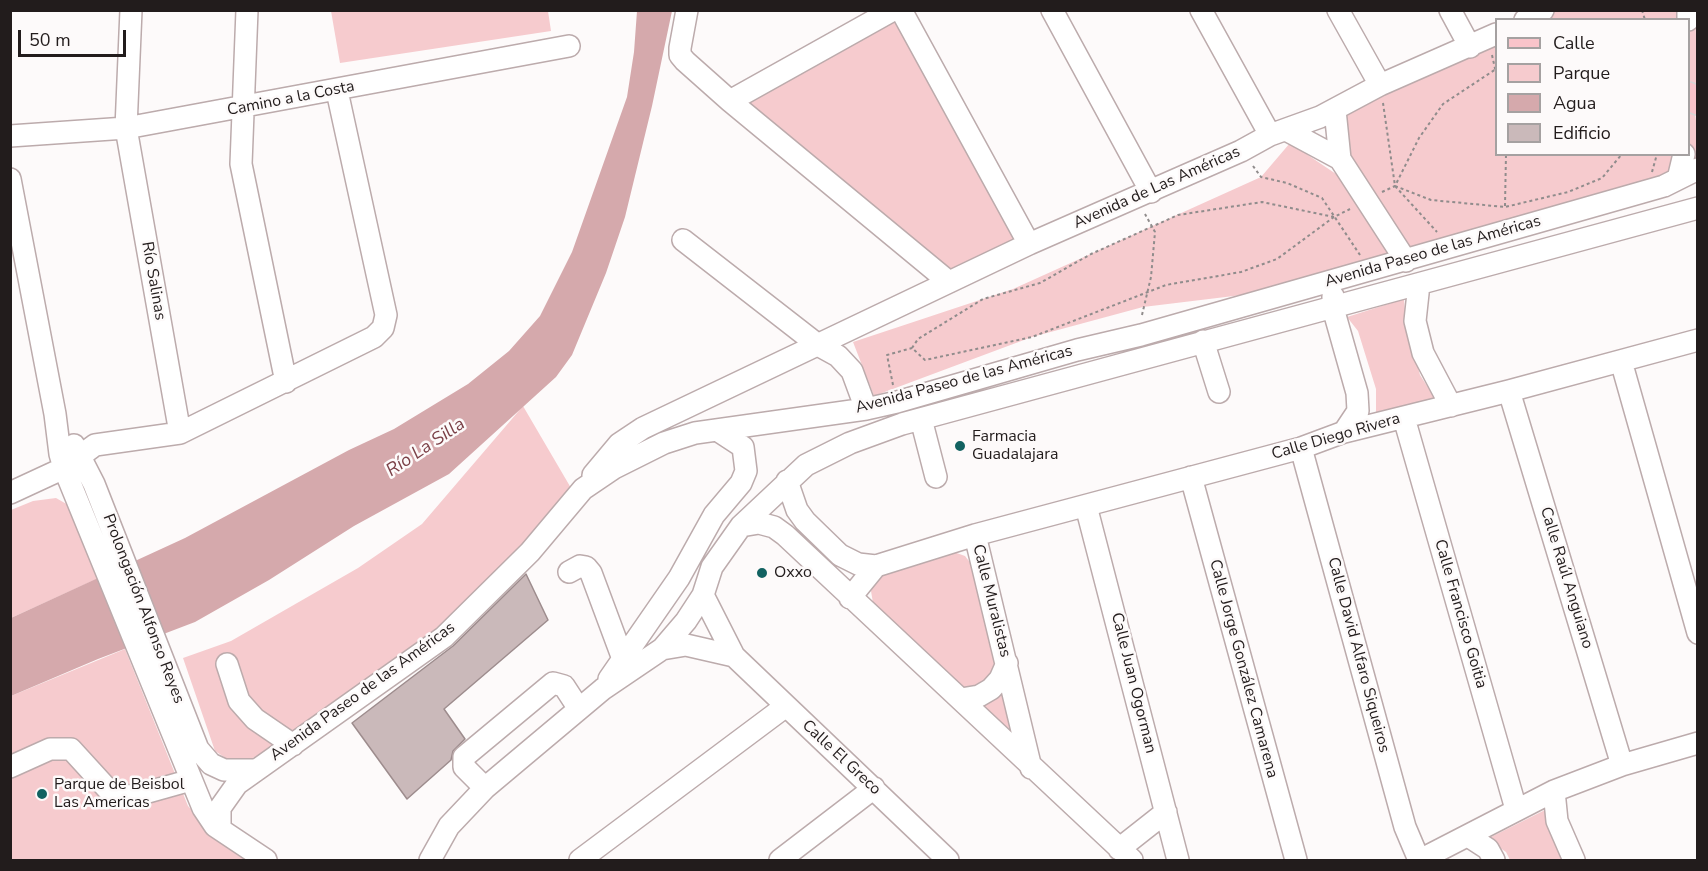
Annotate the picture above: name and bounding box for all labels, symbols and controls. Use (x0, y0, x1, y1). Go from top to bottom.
scale bar (21, 18, 129, 56)
legend (1495, 18, 1690, 156)
text: 50 m (29, 28, 71, 52)
text: Calle (1553, 31, 1595, 55)
text: Parque (1553, 61, 1610, 85)
street label: Camino a la Costa (226, 77, 356, 121)
text: Agua (1553, 91, 1596, 115)
text: Edificio (1553, 121, 1611, 145)
street label: Avenida de Las Américas (1071, 143, 1243, 233)
street label: Avenida Paseo de las Américas (1323, 212, 1543, 292)
street label: Río Salinas (137, 240, 169, 322)
street label: Avenida Paseo de las Américas (853, 342, 1075, 418)
street label: Calle Diego Rivera (1270, 409, 1402, 465)
water label: Río La Silla (383, 414, 469, 482)
place label: Farmacia Guadalajara (972, 427, 1058, 465)
marker: Farmacia Guadalajara (953, 439, 967, 453)
street label: Calle Raúl Anguiano (1535, 505, 1597, 651)
street label: Prolongación Alfonso Reyes (98, 511, 188, 707)
street label: Calle Francisco Goitia (1430, 537, 1490, 691)
street label: Calle Muralistas (968, 543, 1014, 659)
street label: Calle David Alfaro Siqueiros (1323, 555, 1393, 755)
street label: Calle Jorge González Camarena (1205, 558, 1281, 780)
place label: Oxxo (774, 563, 812, 583)
marker: Oxxo (755, 566, 769, 580)
street label: Calle Juan Ogorman (1106, 611, 1160, 755)
street label: Avenida Paseo de las Américas (267, 618, 459, 766)
street label: Calle El Greco (797, 717, 885, 799)
place label: Parque de Beisbol Las Americas (54, 775, 184, 813)
marker: Parque de Beisbol Las Americas (35, 787, 49, 801)

